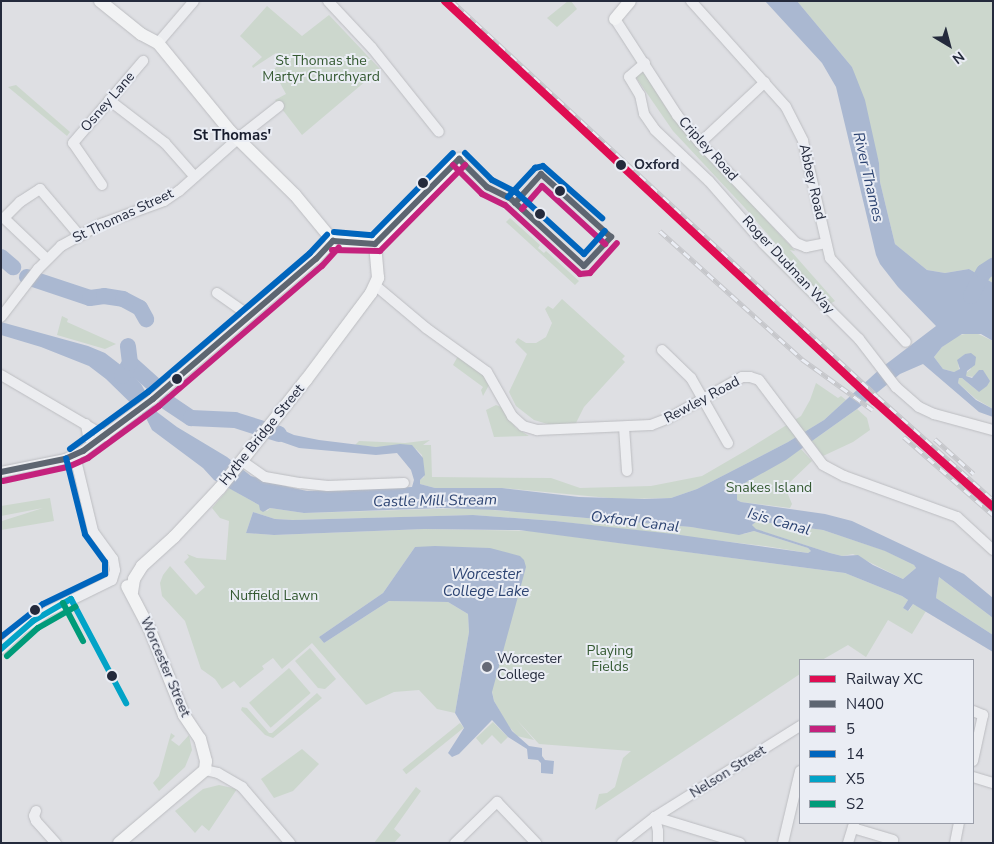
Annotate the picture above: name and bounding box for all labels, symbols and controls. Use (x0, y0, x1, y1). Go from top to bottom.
north arrow (924, 20, 974, 70)
text: N (948, 47, 968, 68)
park label: St Thomas the Martyr Churchyard (262, 53, 380, 85)
street label: Osney Lane (77, 69, 139, 135)
street label: Cripley Road (675, 113, 741, 185)
district label: St Thomas' (193, 127, 271, 145)
water label: River Thames (849, 130, 887, 224)
street label: Abbey Road (795, 142, 829, 222)
marker: Oxford (612, 156, 630, 174)
place label: Oxford (634, 157, 679, 173)
unlabelled marker (418, 178, 428, 188)
street label: St Thomas Street (70, 185, 176, 247)
unlabelled marker (555, 186, 565, 196)
unlabelled marker (535, 209, 545, 219)
street label: Roger Dudman Way (738, 213, 838, 317)
street label: Rewley Road (661, 373, 743, 427)
unlabelled marker (172, 374, 182, 384)
street label: Hythe Bridge Street (216, 381, 308, 489)
park label: Snakes Island (726, 480, 812, 496)
water label: Castle Mill Stream (373, 491, 497, 511)
water label: Isis Canal (746, 504, 812, 540)
water label: Oxford Canal (590, 508, 680, 536)
water label: Worcester College Lake (443, 565, 529, 600)
park label: Nuffield Lawn (230, 588, 318, 604)
unlabelled marker (30, 605, 40, 615)
street label: Worcester Street (136, 615, 194, 719)
park label: Playing Fields (587, 643, 633, 676)
place label: Worcester College (497, 651, 562, 684)
legend (799, 659, 974, 824)
marker: Worcester College (481, 661, 493, 673)
text: Railway XC (846, 669, 923, 689)
unlabelled marker (107, 671, 117, 681)
text: N400 (846, 694, 884, 714)
text: 5 (846, 719, 855, 739)
street label: Nelson Street (687, 742, 769, 802)
text: 14 (846, 744, 864, 764)
text: X5 (846, 769, 865, 789)
text: S2 (846, 794, 864, 814)

